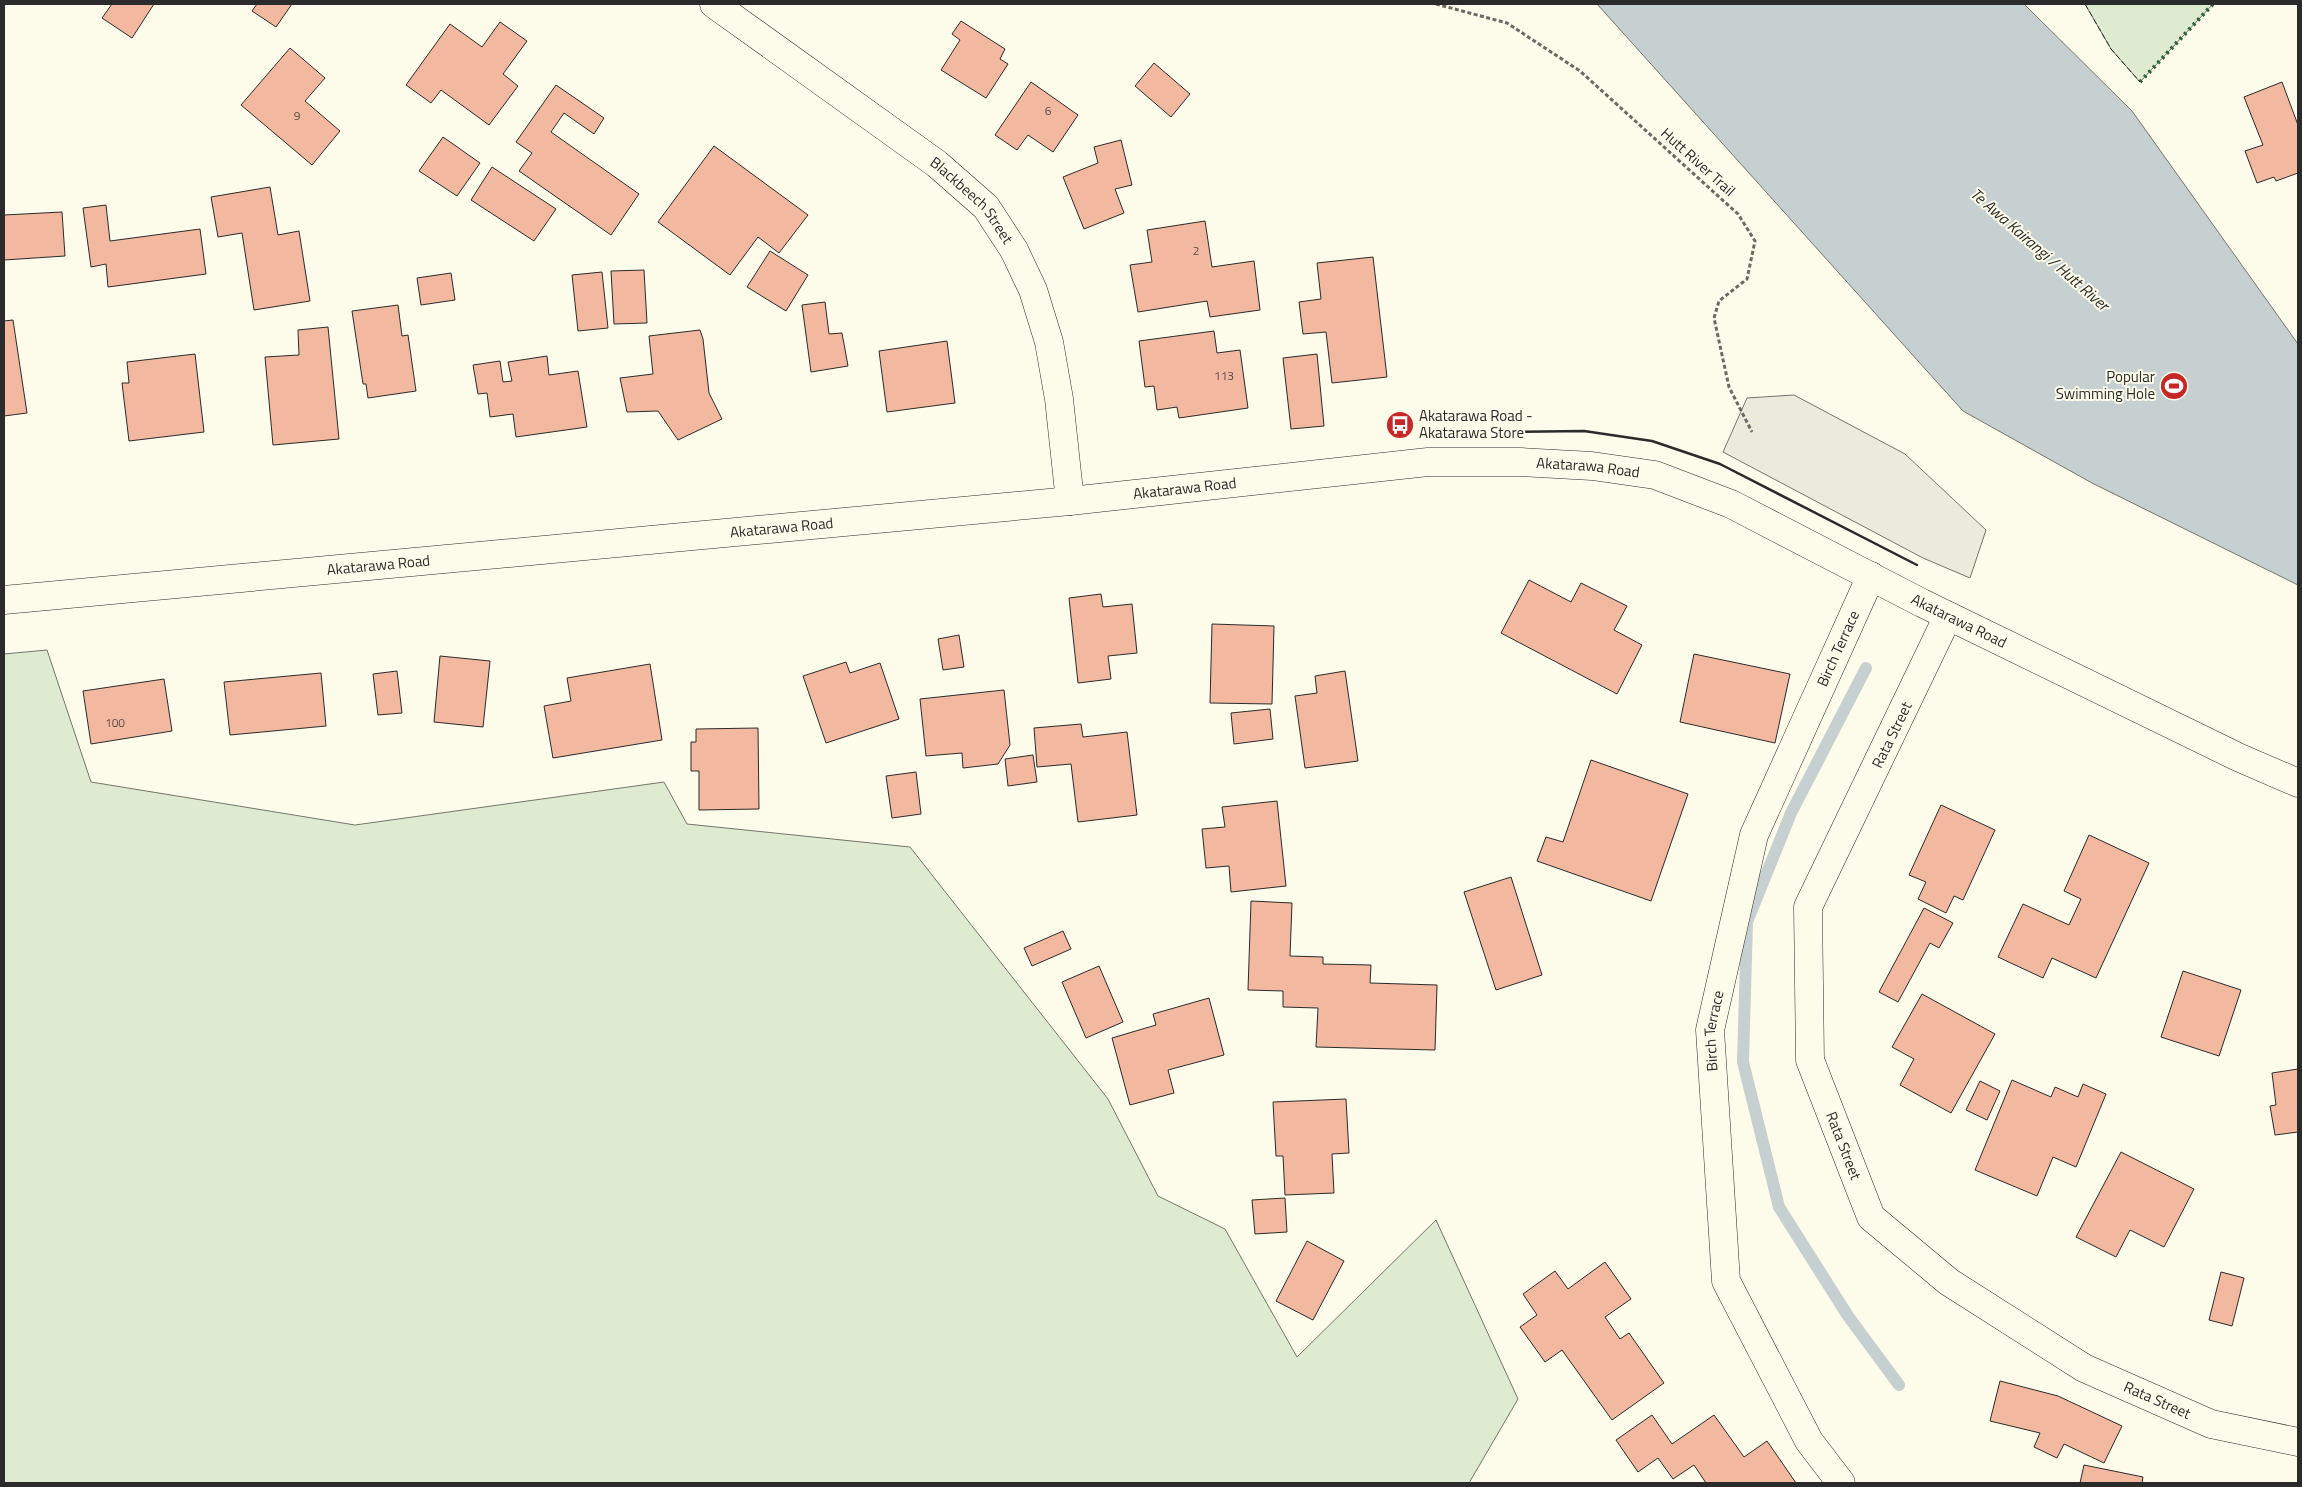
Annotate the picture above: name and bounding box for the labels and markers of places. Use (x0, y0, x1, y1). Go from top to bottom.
place label: Popular Swimming Hole (2056, 365, 2155, 405)
sports icon: Popular Swimming Hole (2159, 371, 2189, 401)
place label: Akatarawa Road - Akatarawa Store (1419, 404, 1533, 444)
bus stop icon: Akatarawa Road - Akatarawa Store (1385, 410, 1415, 440)

